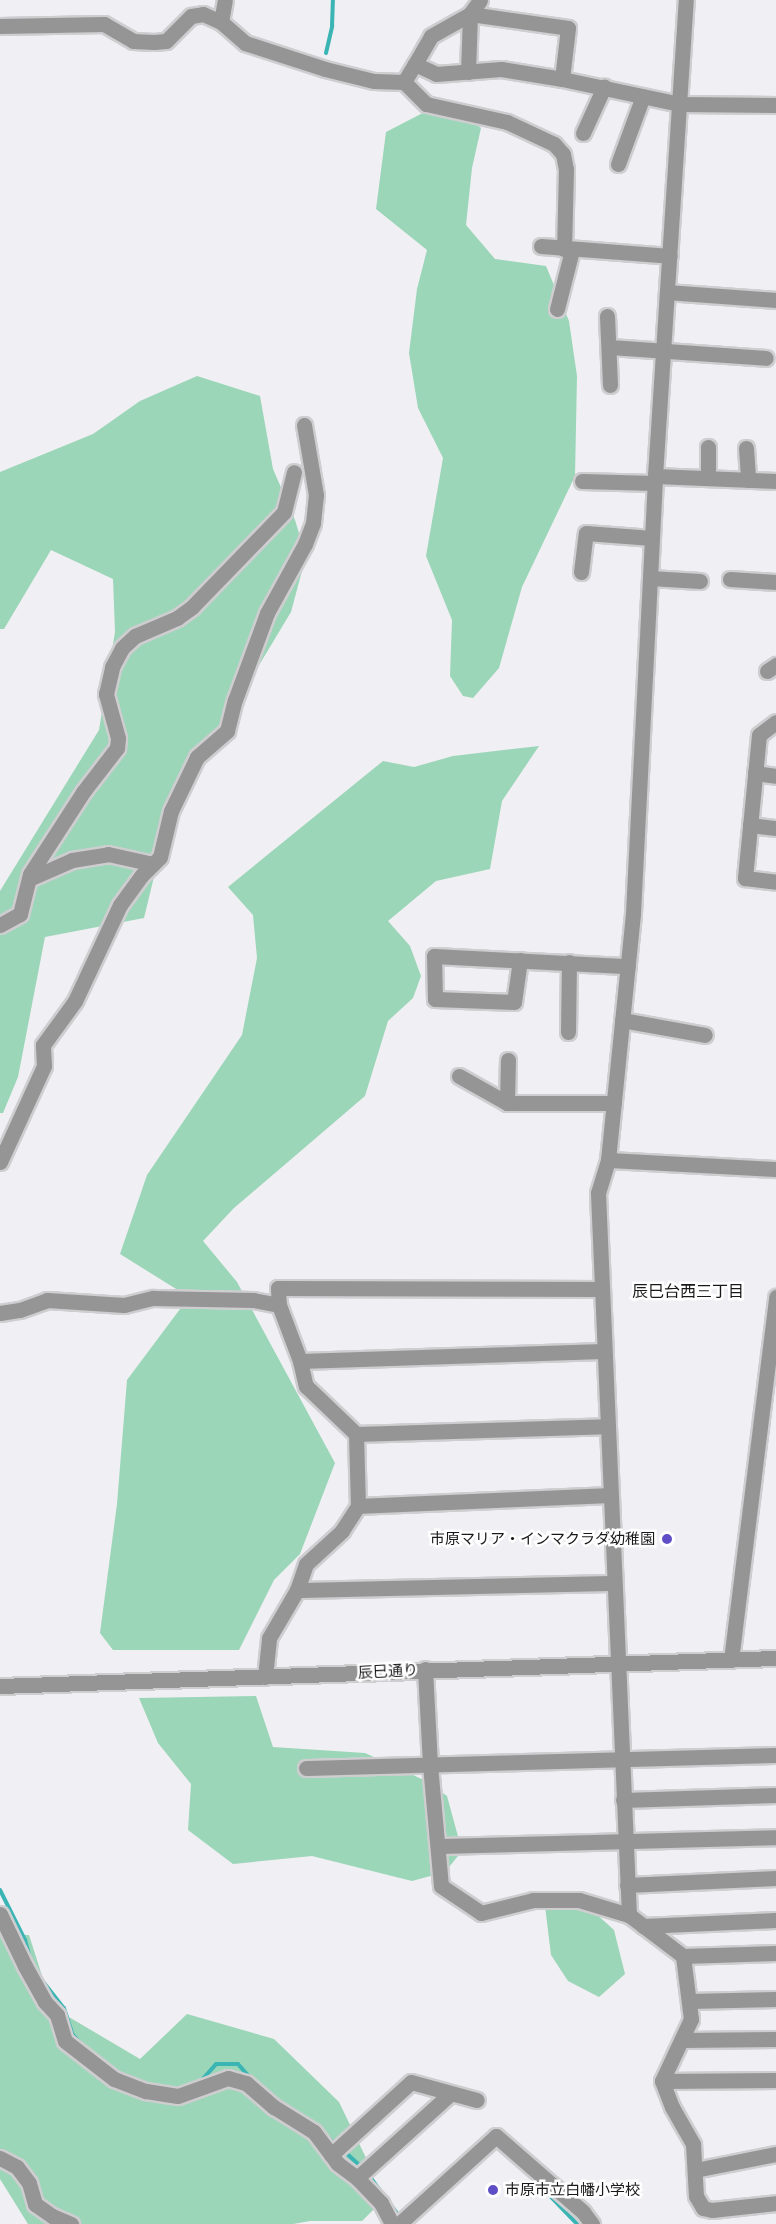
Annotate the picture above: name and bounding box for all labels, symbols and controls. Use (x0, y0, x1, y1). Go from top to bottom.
district label: 辰巳台西三丁目 (632, 1281, 744, 1301)
place label: 市原マリア・インマクラダ幼稚園 (430, 1530, 655, 1548)
marker: 市原マリア・インマクラダ幼稚園 (660, 1532, 674, 1546)
street label: 辰巳通り (358, 1660, 418, 1682)
place label: 市原市立白幡小学校 (505, 2181, 640, 2199)
marker: 市原市立白幡小学校 (486, 2183, 500, 2197)

